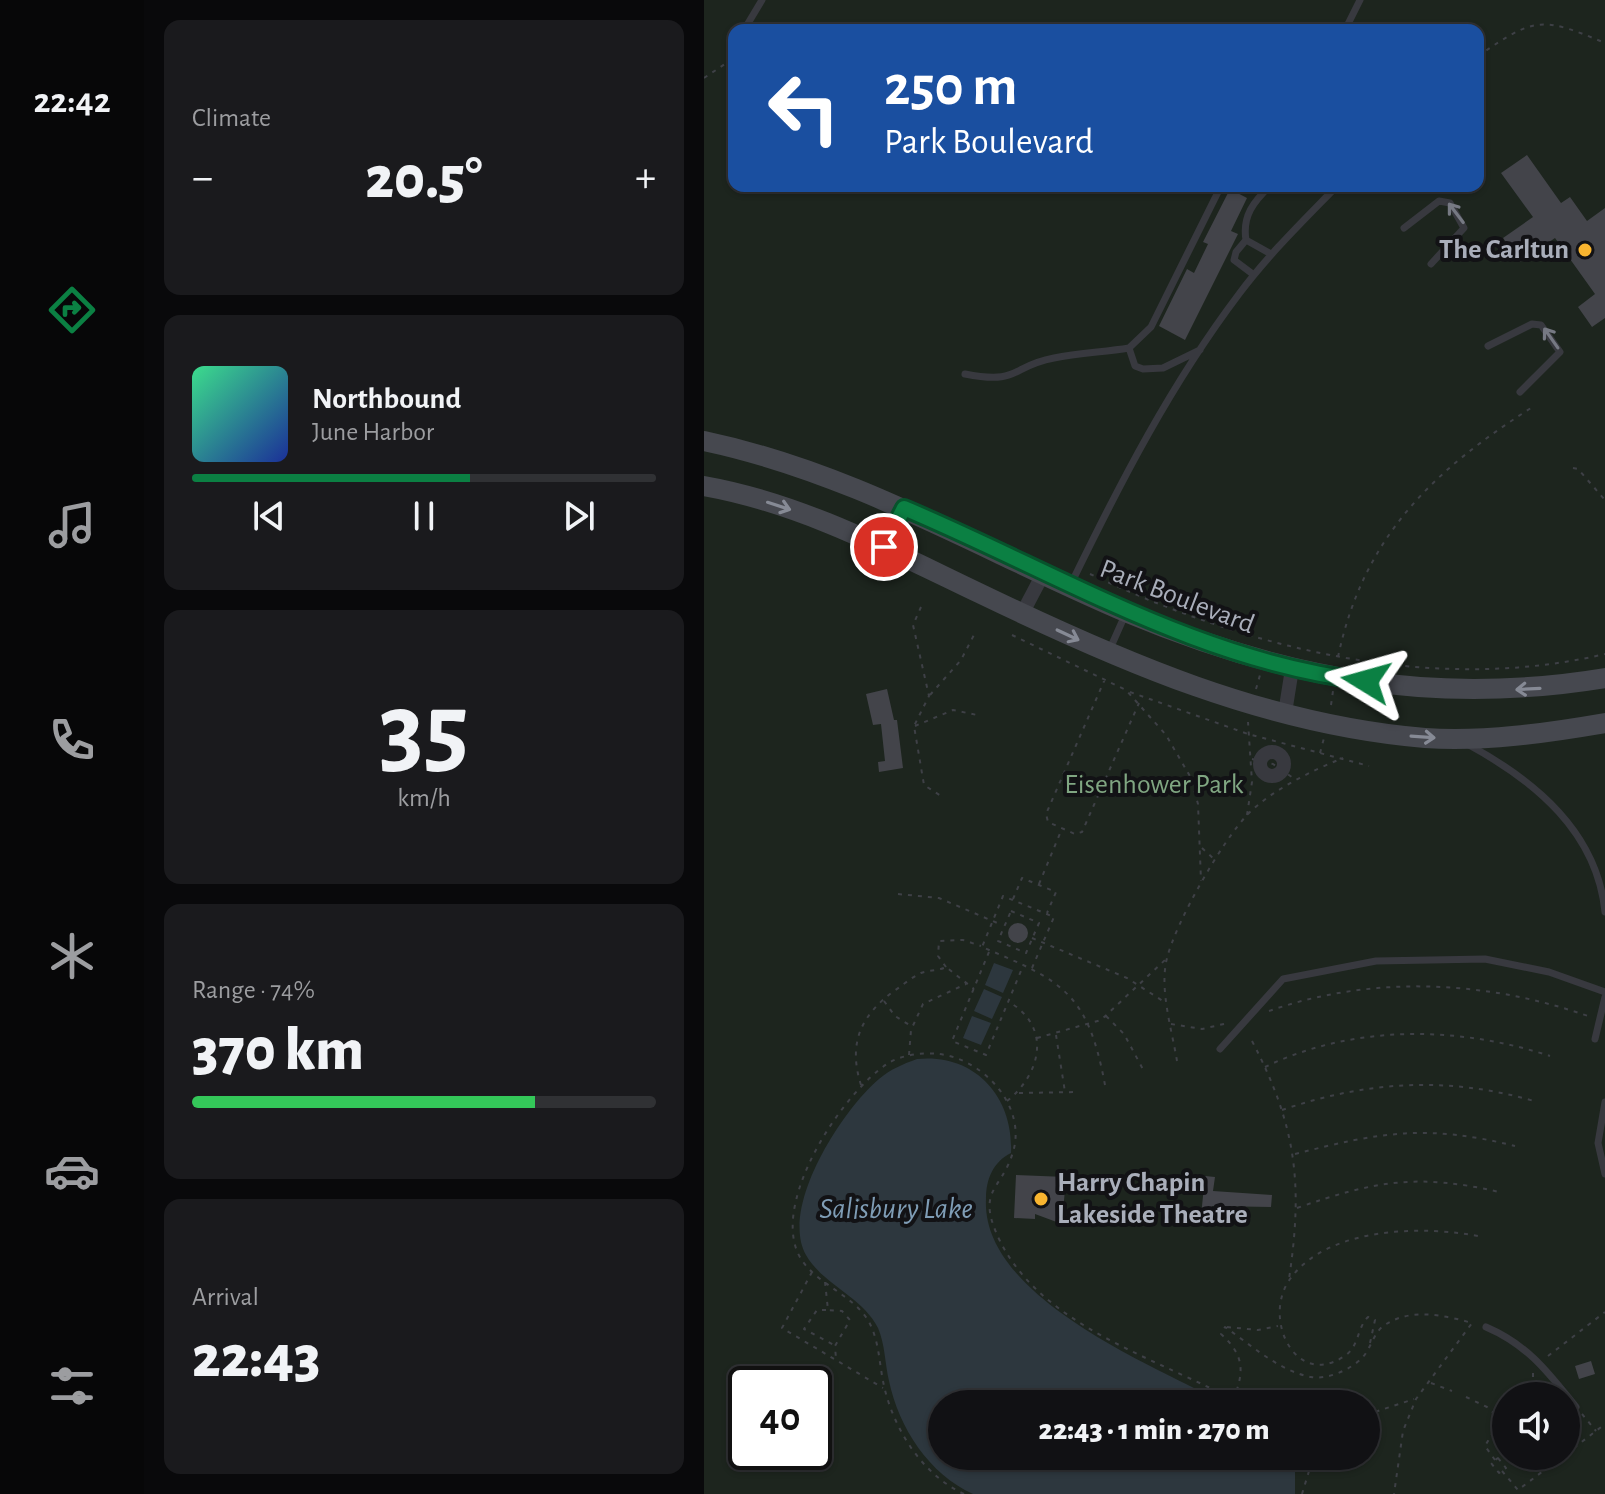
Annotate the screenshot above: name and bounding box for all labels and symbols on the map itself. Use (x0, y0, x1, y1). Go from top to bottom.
one-way arrow (1448, 203, 1465, 224)
place label: The Carltun (1439, 236, 1569, 264)
marker: The Carltun (1576, 241, 1594, 259)
one-way arrow (1543, 328, 1559, 350)
one-way arrow (766, 500, 791, 515)
pin (850, 513, 918, 581)
street label: Park Boulevard (1096, 555, 1258, 639)
one-way arrow (1055, 628, 1079, 643)
position arrow (1324, 639, 1408, 723)
one-way arrow (1515, 682, 1542, 697)
one-way arrow (1409, 730, 1436, 745)
park label: Eisenhower Park (1064, 771, 1244, 799)
place label: Harry Chapin Lakeside Theatre (1057, 1169, 1248, 1229)
marker: Harry Chapin Lakeside Theatre (1032, 1190, 1050, 1208)
water label: Salisbury Lake (819, 1194, 973, 1224)
speed limit sign: 40 (728, 1366, 832, 1470)

